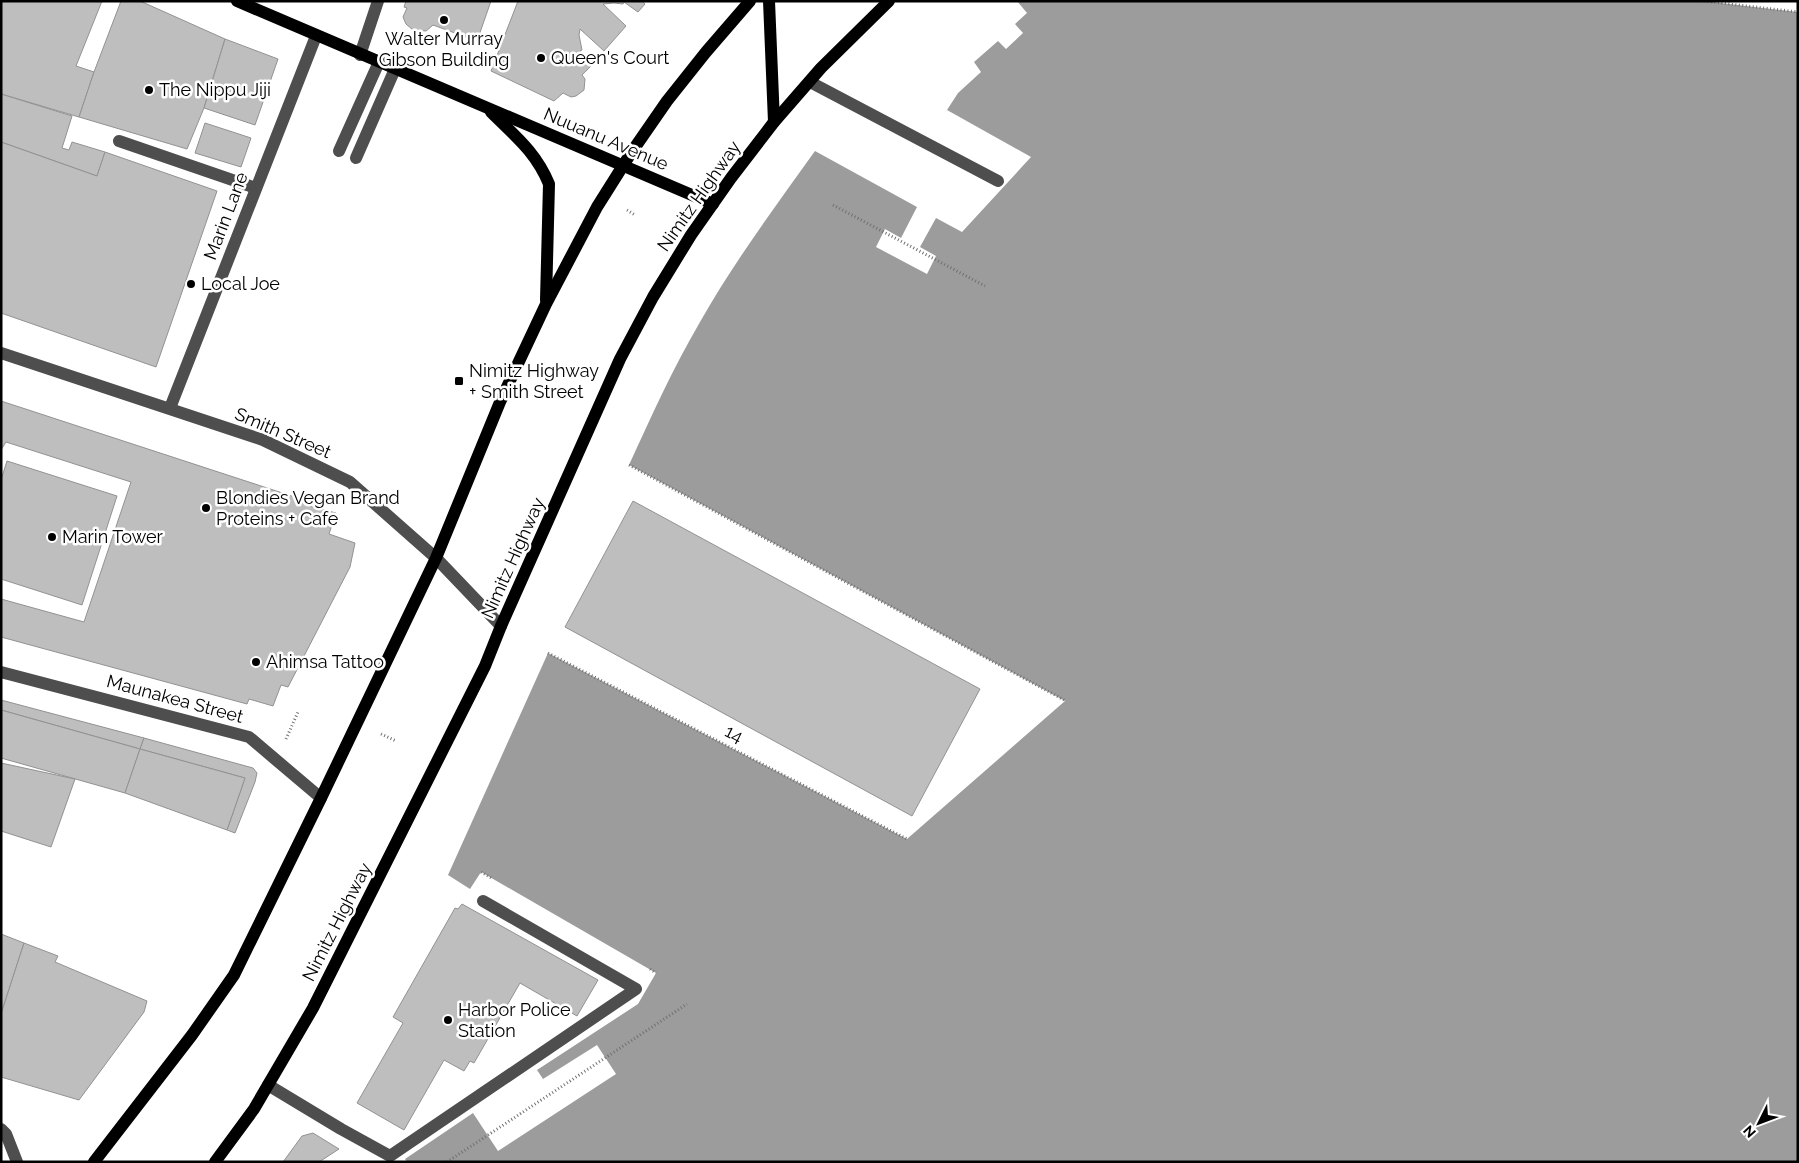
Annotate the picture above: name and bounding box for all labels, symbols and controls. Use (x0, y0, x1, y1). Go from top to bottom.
marker: Walter Murray Gibson Building (438, 14, 450, 26)
place label: Walter Murray Gibson Building (379, 28, 509, 70)
place label: Queen's Court (551, 47, 669, 68)
marker: Queen's Court (535, 52, 547, 64)
place label: The Nippu Jiji (159, 79, 271, 100)
marker: The Nippu Jiji (143, 84, 155, 96)
street label: Nuuanu Avenue (541, 103, 672, 174)
street label: Nimitz Highway (653, 136, 745, 255)
street label: Marin Lane (199, 169, 252, 263)
place label: Local Joe (201, 273, 280, 294)
marker: Local Joe (185, 278, 197, 290)
place label: Nimitz Highway + Smith Street (469, 360, 599, 402)
marker: Nimitz Highway + Smith Street (453, 375, 465, 387)
street label: Smith Street (232, 403, 334, 462)
place label: Blondies Vegan Brand Proteins + Cafe (216, 487, 400, 529)
street label: Nimitz Highway (477, 494, 549, 621)
marker: Blondies Vegan Brand Proteins + Cafe (200, 502, 212, 514)
place label: Marin Tower (62, 526, 164, 547)
marker: Marin Tower (46, 531, 58, 543)
place label: Ahimsa Tattoo (266, 651, 384, 672)
marker: Ahimsa Tattoo (250, 656, 262, 668)
street label: Maunakea Street (105, 670, 246, 727)
street label: 14 (722, 720, 747, 747)
street label: Nimitz Highway (298, 859, 376, 984)
place label: Harbor Police Station (458, 999, 571, 1041)
marker: Harbor Police Station (442, 1014, 454, 1026)
north arrow (1734, 1098, 1784, 1148)
text: N (1740, 1122, 1759, 1141)

